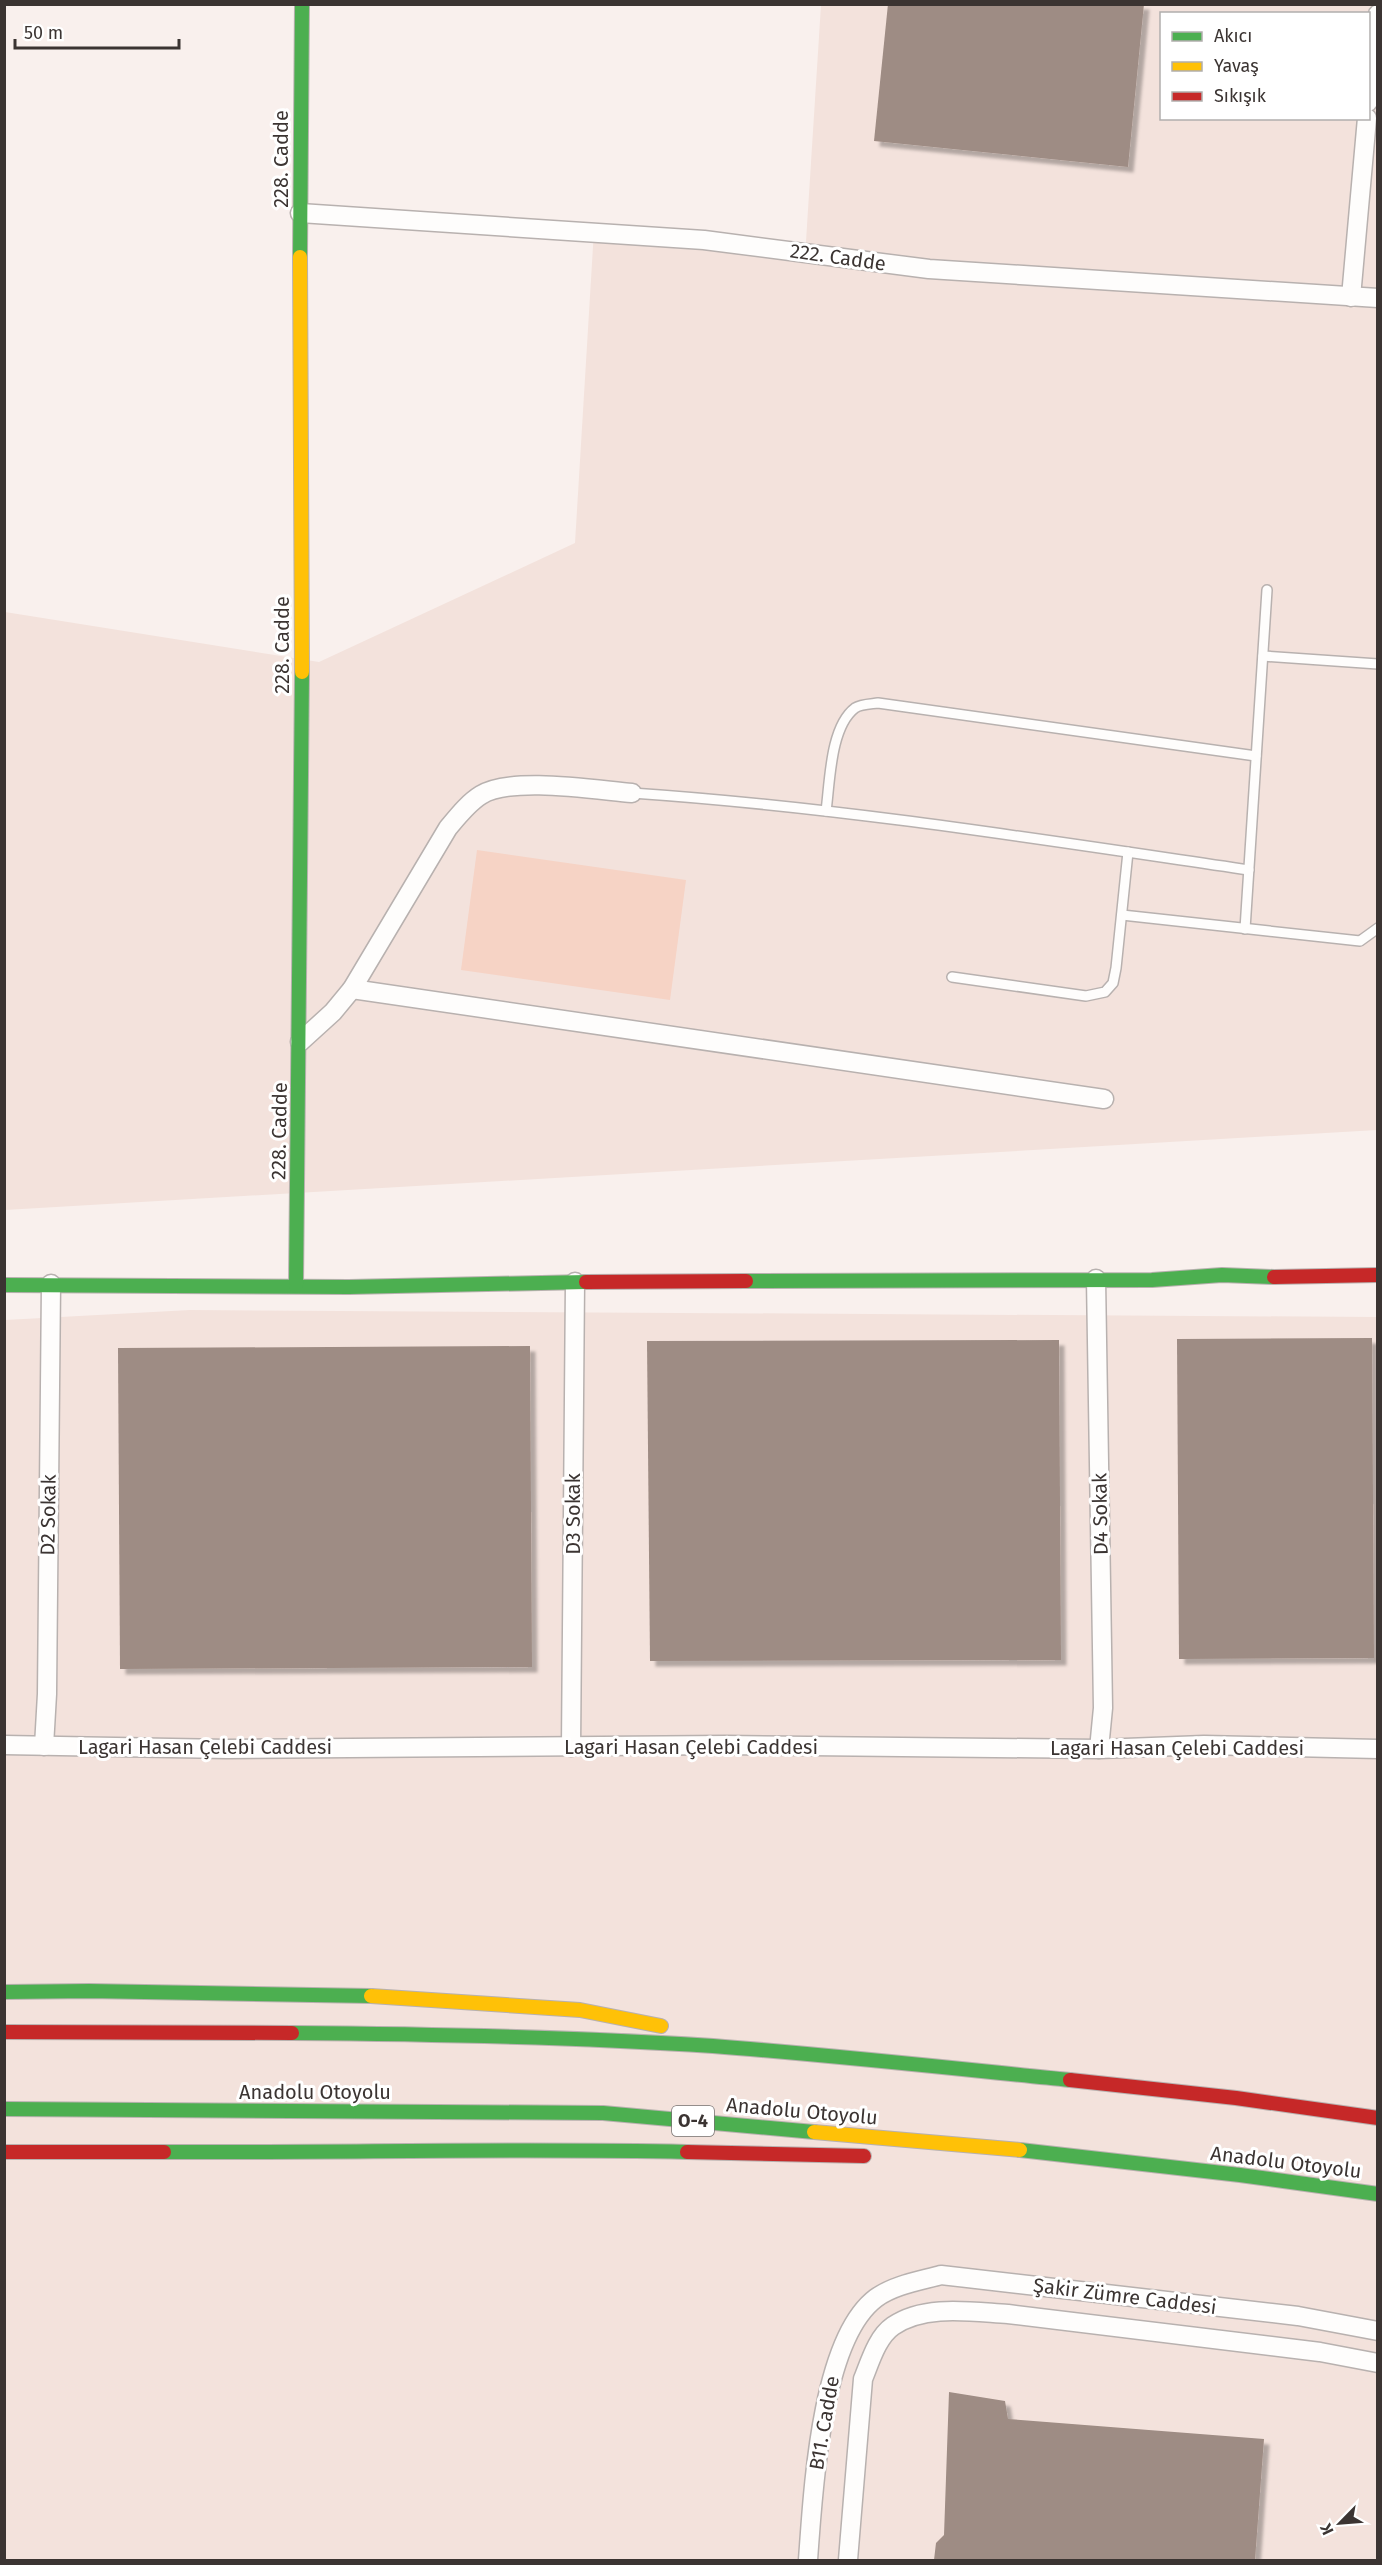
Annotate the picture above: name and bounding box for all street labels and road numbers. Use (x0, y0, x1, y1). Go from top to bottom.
street label: 228. Cadde (269, 110, 293, 208)
street label: 222. Cadde (789, 238, 887, 276)
street label: 228. Cadde (270, 596, 294, 694)
street label: 228. Cadde (266, 1082, 292, 1180)
street label: D4 Sokak (1087, 1472, 1113, 1555)
street label: D2 Sokak (35, 1473, 61, 1556)
street label: D3 Sokak (561, 1473, 585, 1555)
street label: Lagari Hasan Çelebi Caddesi (78, 1735, 332, 1760)
street label: Lagari Hasan Çelebi Caddesi (564, 1735, 818, 1760)
street label: Lagari Hasan Çelebi Caddesi (1050, 1736, 1304, 1761)
street label: Anadolu Otoyolu (239, 2080, 391, 2104)
street label: Anadolu Otoyolu (725, 2092, 879, 2130)
road number: O-4 (672, 2106, 714, 2136)
street label: Anadolu Otoyolu (1209, 2141, 1363, 2183)
street label: Şakir Zümre Caddesi (1032, 2273, 1218, 2320)
street label: B11. Cadde (804, 2374, 844, 2472)

